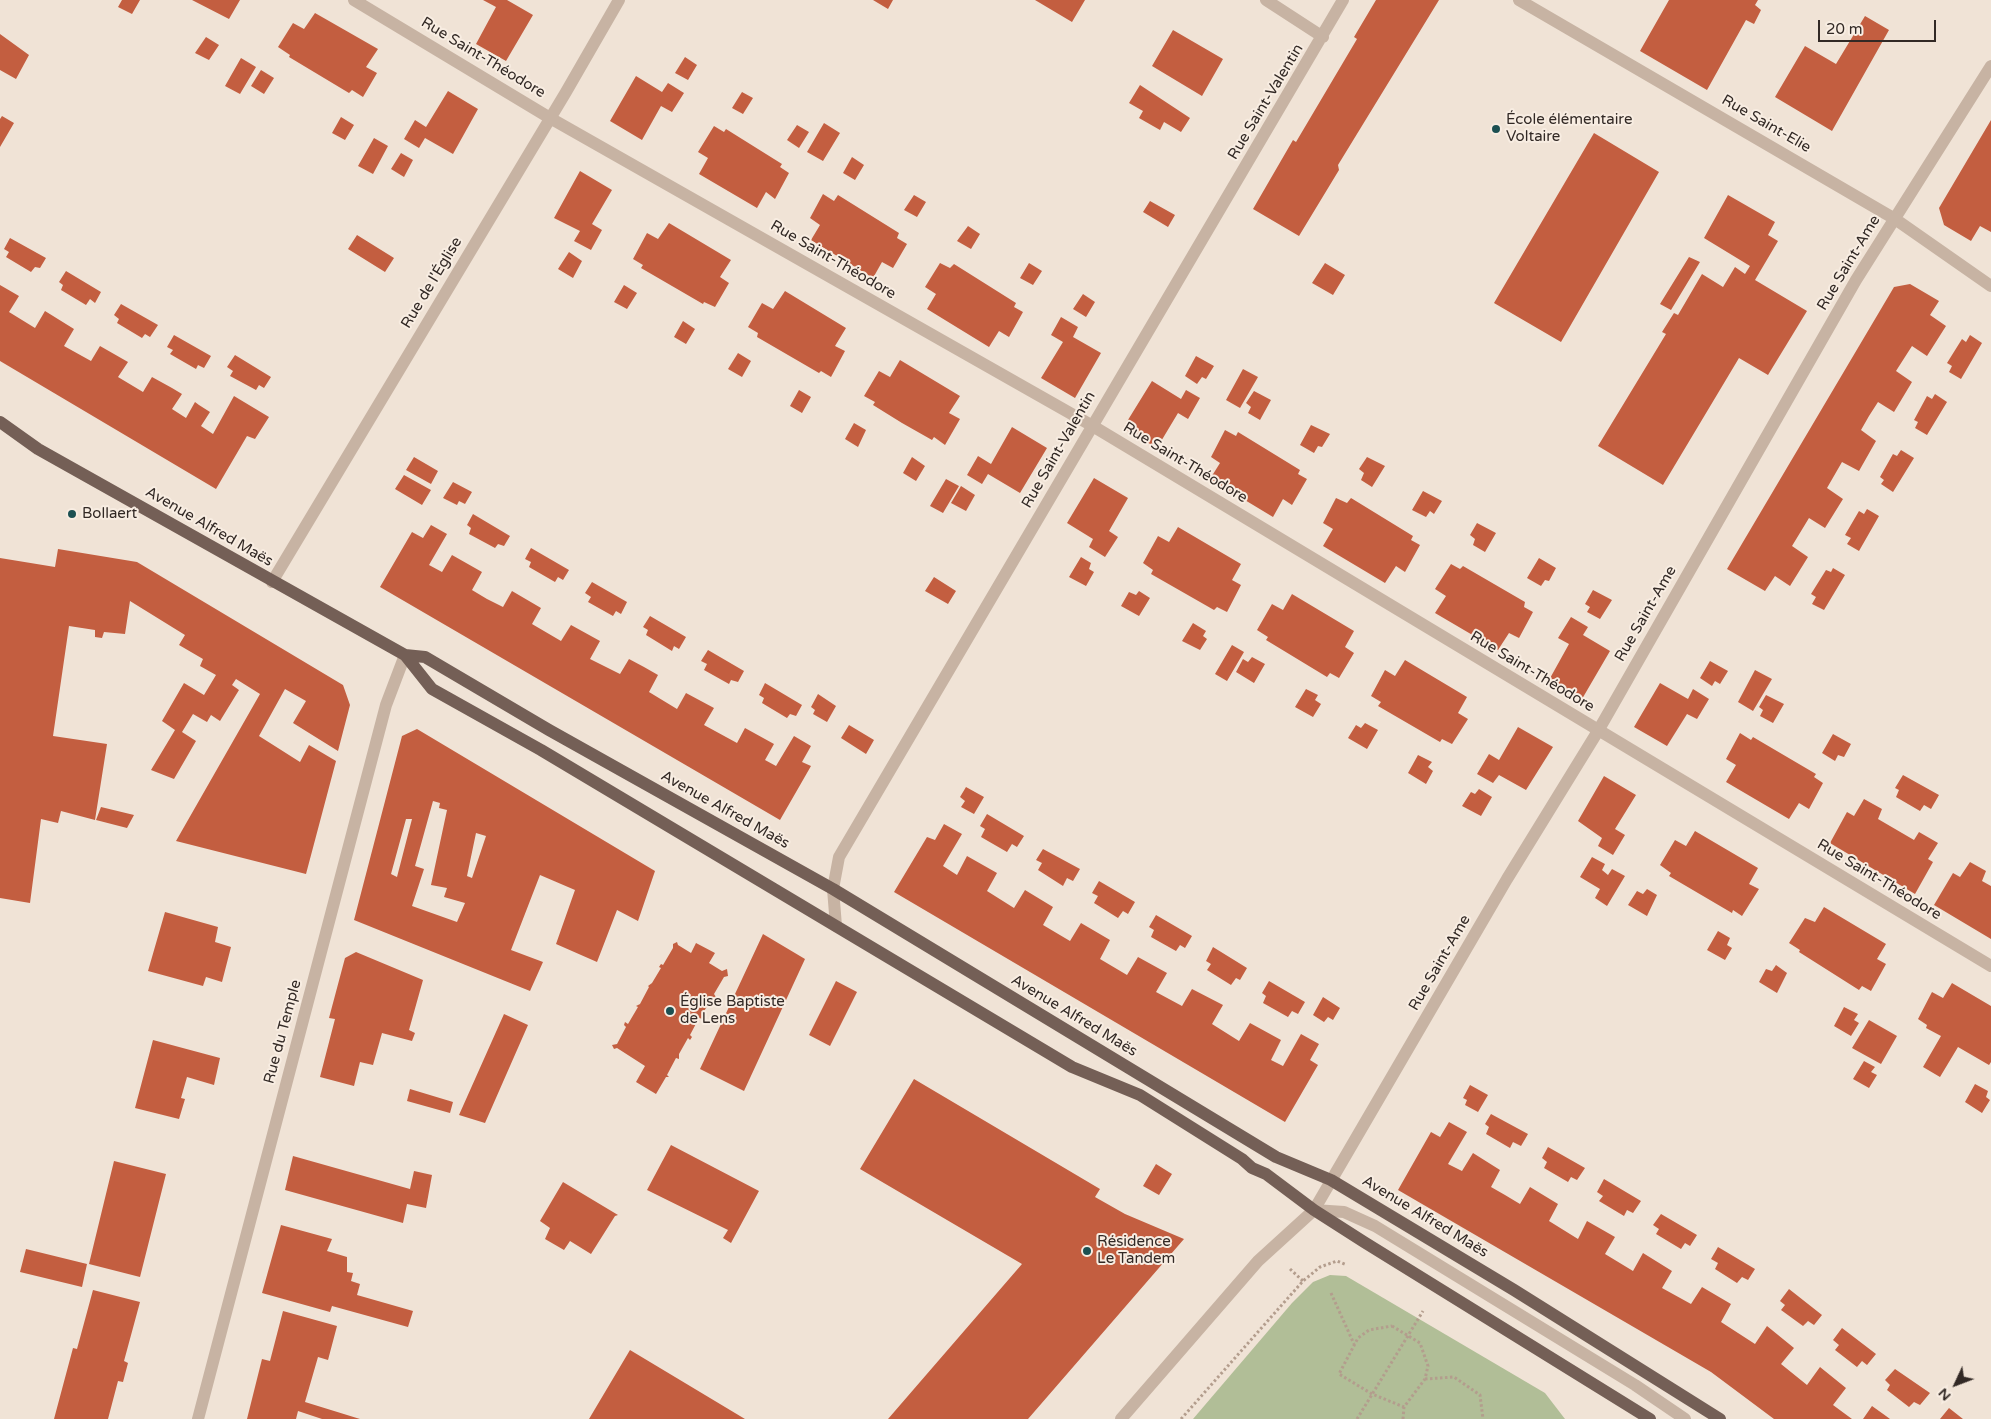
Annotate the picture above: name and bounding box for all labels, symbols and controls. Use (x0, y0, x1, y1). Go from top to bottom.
scale bar (1821, 10, 1938, 42)
street label: Rue Saint-Théodore (418, 14, 548, 102)
text: 20 m (1826, 20, 1863, 38)
street label: Rue Saint-Valentin (1224, 41, 1308, 163)
street label: Rue Saint-Elie (1718, 91, 1814, 157)
place label: École élémentaire Voltaire (1506, 111, 1632, 146)
marker: École élémentaire Voltaire (1490, 123, 1502, 135)
street label: Rue Saint-Ame (1814, 212, 1884, 314)
street label: Rue Saint-Théodore (767, 217, 899, 303)
street label: Rue de l'Église (398, 234, 466, 332)
street label: Rue Saint-Valentin (1018, 388, 1100, 512)
street label: Rue Saint-Théodore (1120, 419, 1250, 507)
street label: Avenue Alfred Maës (142, 483, 276, 571)
place label: Bollaert (82, 505, 137, 523)
marker: Bollaert (66, 508, 78, 520)
street label: Rue Saint-Ame (1611, 563, 1681, 665)
street label: Rue Saint-Théodore (1467, 628, 1597, 716)
street label: Avenue Alfred Maës (658, 767, 792, 853)
street label: Rue Saint-Théodore (1814, 836, 1944, 924)
street label: Rue Saint-Ame (1405, 912, 1475, 1014)
street label: Avenue Alfred Maës (1008, 971, 1140, 1061)
street label: Rue du Temple (260, 978, 306, 1086)
place label: Église Baptiste de Lens (680, 993, 785, 1028)
marker: Église Baptiste de Lens (664, 1005, 676, 1017)
street label: Avenue Alfred Maës (1359, 1172, 1491, 1262)
place label: Résidence Le Tandem (1097, 1233, 1175, 1268)
marker: Résidence Le Tandem (1081, 1245, 1093, 1257)
north arrow (1931, 1359, 1981, 1409)
text: N (1935, 1385, 1955, 1404)

